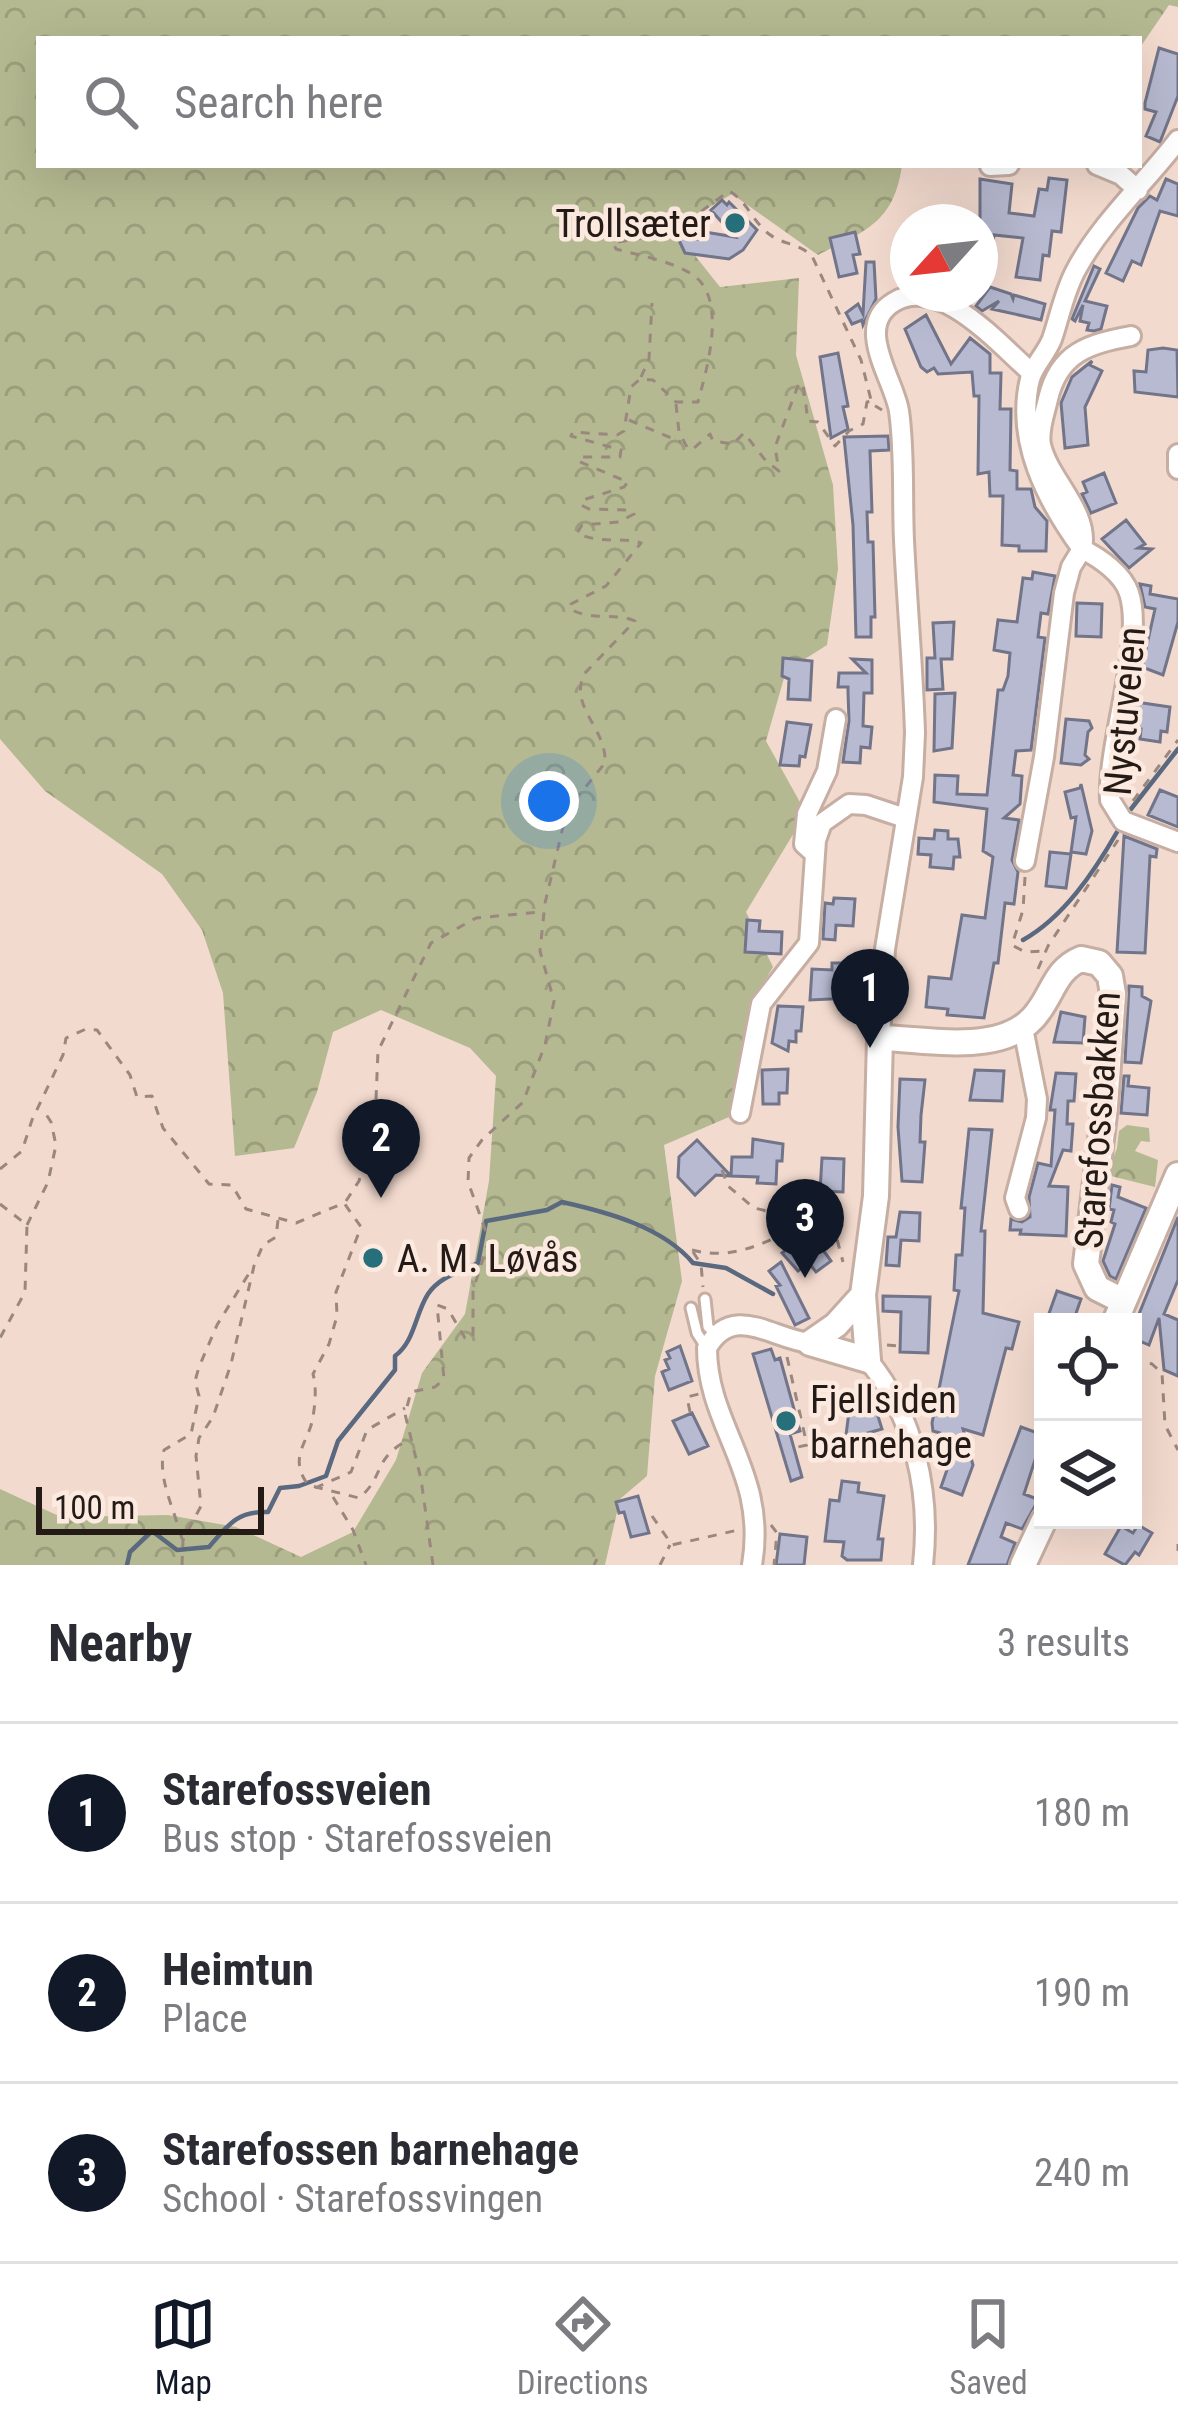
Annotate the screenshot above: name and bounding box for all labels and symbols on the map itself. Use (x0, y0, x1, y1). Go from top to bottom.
place label: Trollsæter (555, 201, 711, 247)
north arrow (890, 204, 998, 312)
marker: Trollsæter (722, 210, 748, 236)
street label: Nystuveien (1095, 625, 1155, 797)
your location (519, 771, 579, 831)
pin: 1 (831, 949, 909, 1048)
street label: Starefossbakken (1066, 990, 1130, 1250)
pin: 2 (342, 1099, 420, 1198)
pin: 3 (766, 1179, 844, 1278)
place label: A. M. Løvås (397, 1236, 578, 1282)
marker: A. M. Løvås (360, 1245, 386, 1271)
place label: Fjellsiden barnehage (810, 1377, 972, 1468)
marker: Fjellsiden barnehage (773, 1408, 799, 1434)
scale bar (36, 1481, 264, 1534)

